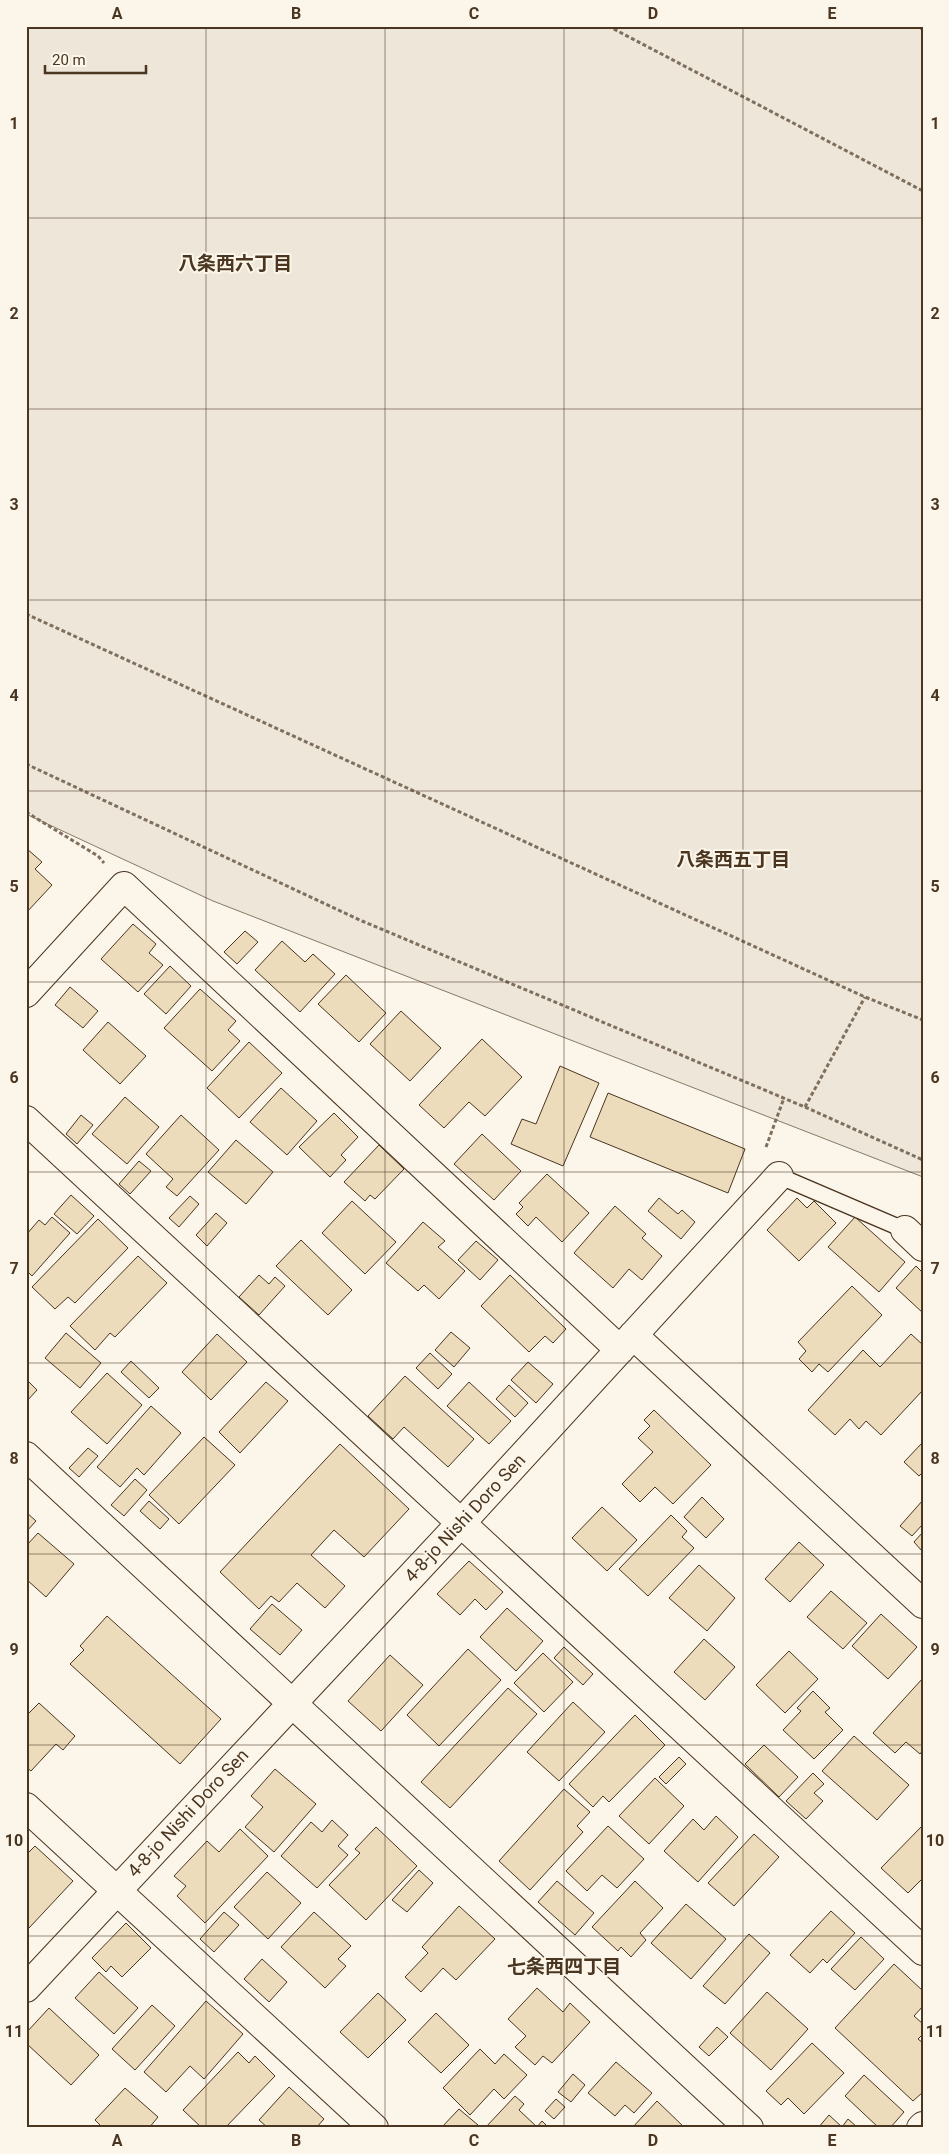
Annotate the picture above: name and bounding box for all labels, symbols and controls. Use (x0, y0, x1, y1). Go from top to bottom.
text: A (112, 4, 123, 23)
text: B (291, 4, 301, 23)
text: C (469, 4, 479, 23)
text: D (648, 4, 658, 23)
text: E (828, 4, 837, 23)
scale bar (45, 42, 146, 74)
text: 20 m (52, 51, 86, 69)
text: 1 (9, 114, 19, 133)
text: 1 (930, 114, 940, 133)
district label: 八条西六丁目 (178, 252, 292, 275)
text: 2 (9, 304, 19, 323)
text: 2 (930, 304, 940, 323)
text: 3 (9, 495, 19, 514)
text: 3 (930, 495, 940, 514)
text: 4 (9, 686, 19, 705)
text: 4 (930, 686, 940, 705)
district label: 八条西五丁目 (676, 848, 790, 871)
text: 5 (9, 877, 19, 896)
text: 5 (930, 877, 940, 896)
text: 6 (9, 1068, 19, 1087)
text: 6 (930, 1068, 940, 1087)
text: 7 (9, 1259, 19, 1278)
text: 7 (930, 1259, 940, 1278)
text: 8 (9, 1449, 19, 1468)
street label: 4-8-jo Nishi Doro Sen (400, 1449, 529, 1586)
text: 8 (930, 1449, 940, 1468)
text: 9 (9, 1640, 19, 1659)
text: 9 (930, 1640, 940, 1659)
street label: 4-8-jo Nishi Doro Sen (123, 1744, 252, 1881)
text: 10 (5, 1831, 23, 1850)
text: 10 (926, 1831, 944, 1850)
district label: 七条西四丁目 (507, 1955, 621, 1978)
text: 11 (5, 2022, 23, 2041)
text: 11 (926, 2022, 944, 2041)
text: A (112, 2131, 123, 2150)
text: B (291, 2131, 301, 2150)
text: C (469, 2131, 479, 2150)
text: D (648, 2131, 658, 2150)
text: E (828, 2131, 837, 2150)

